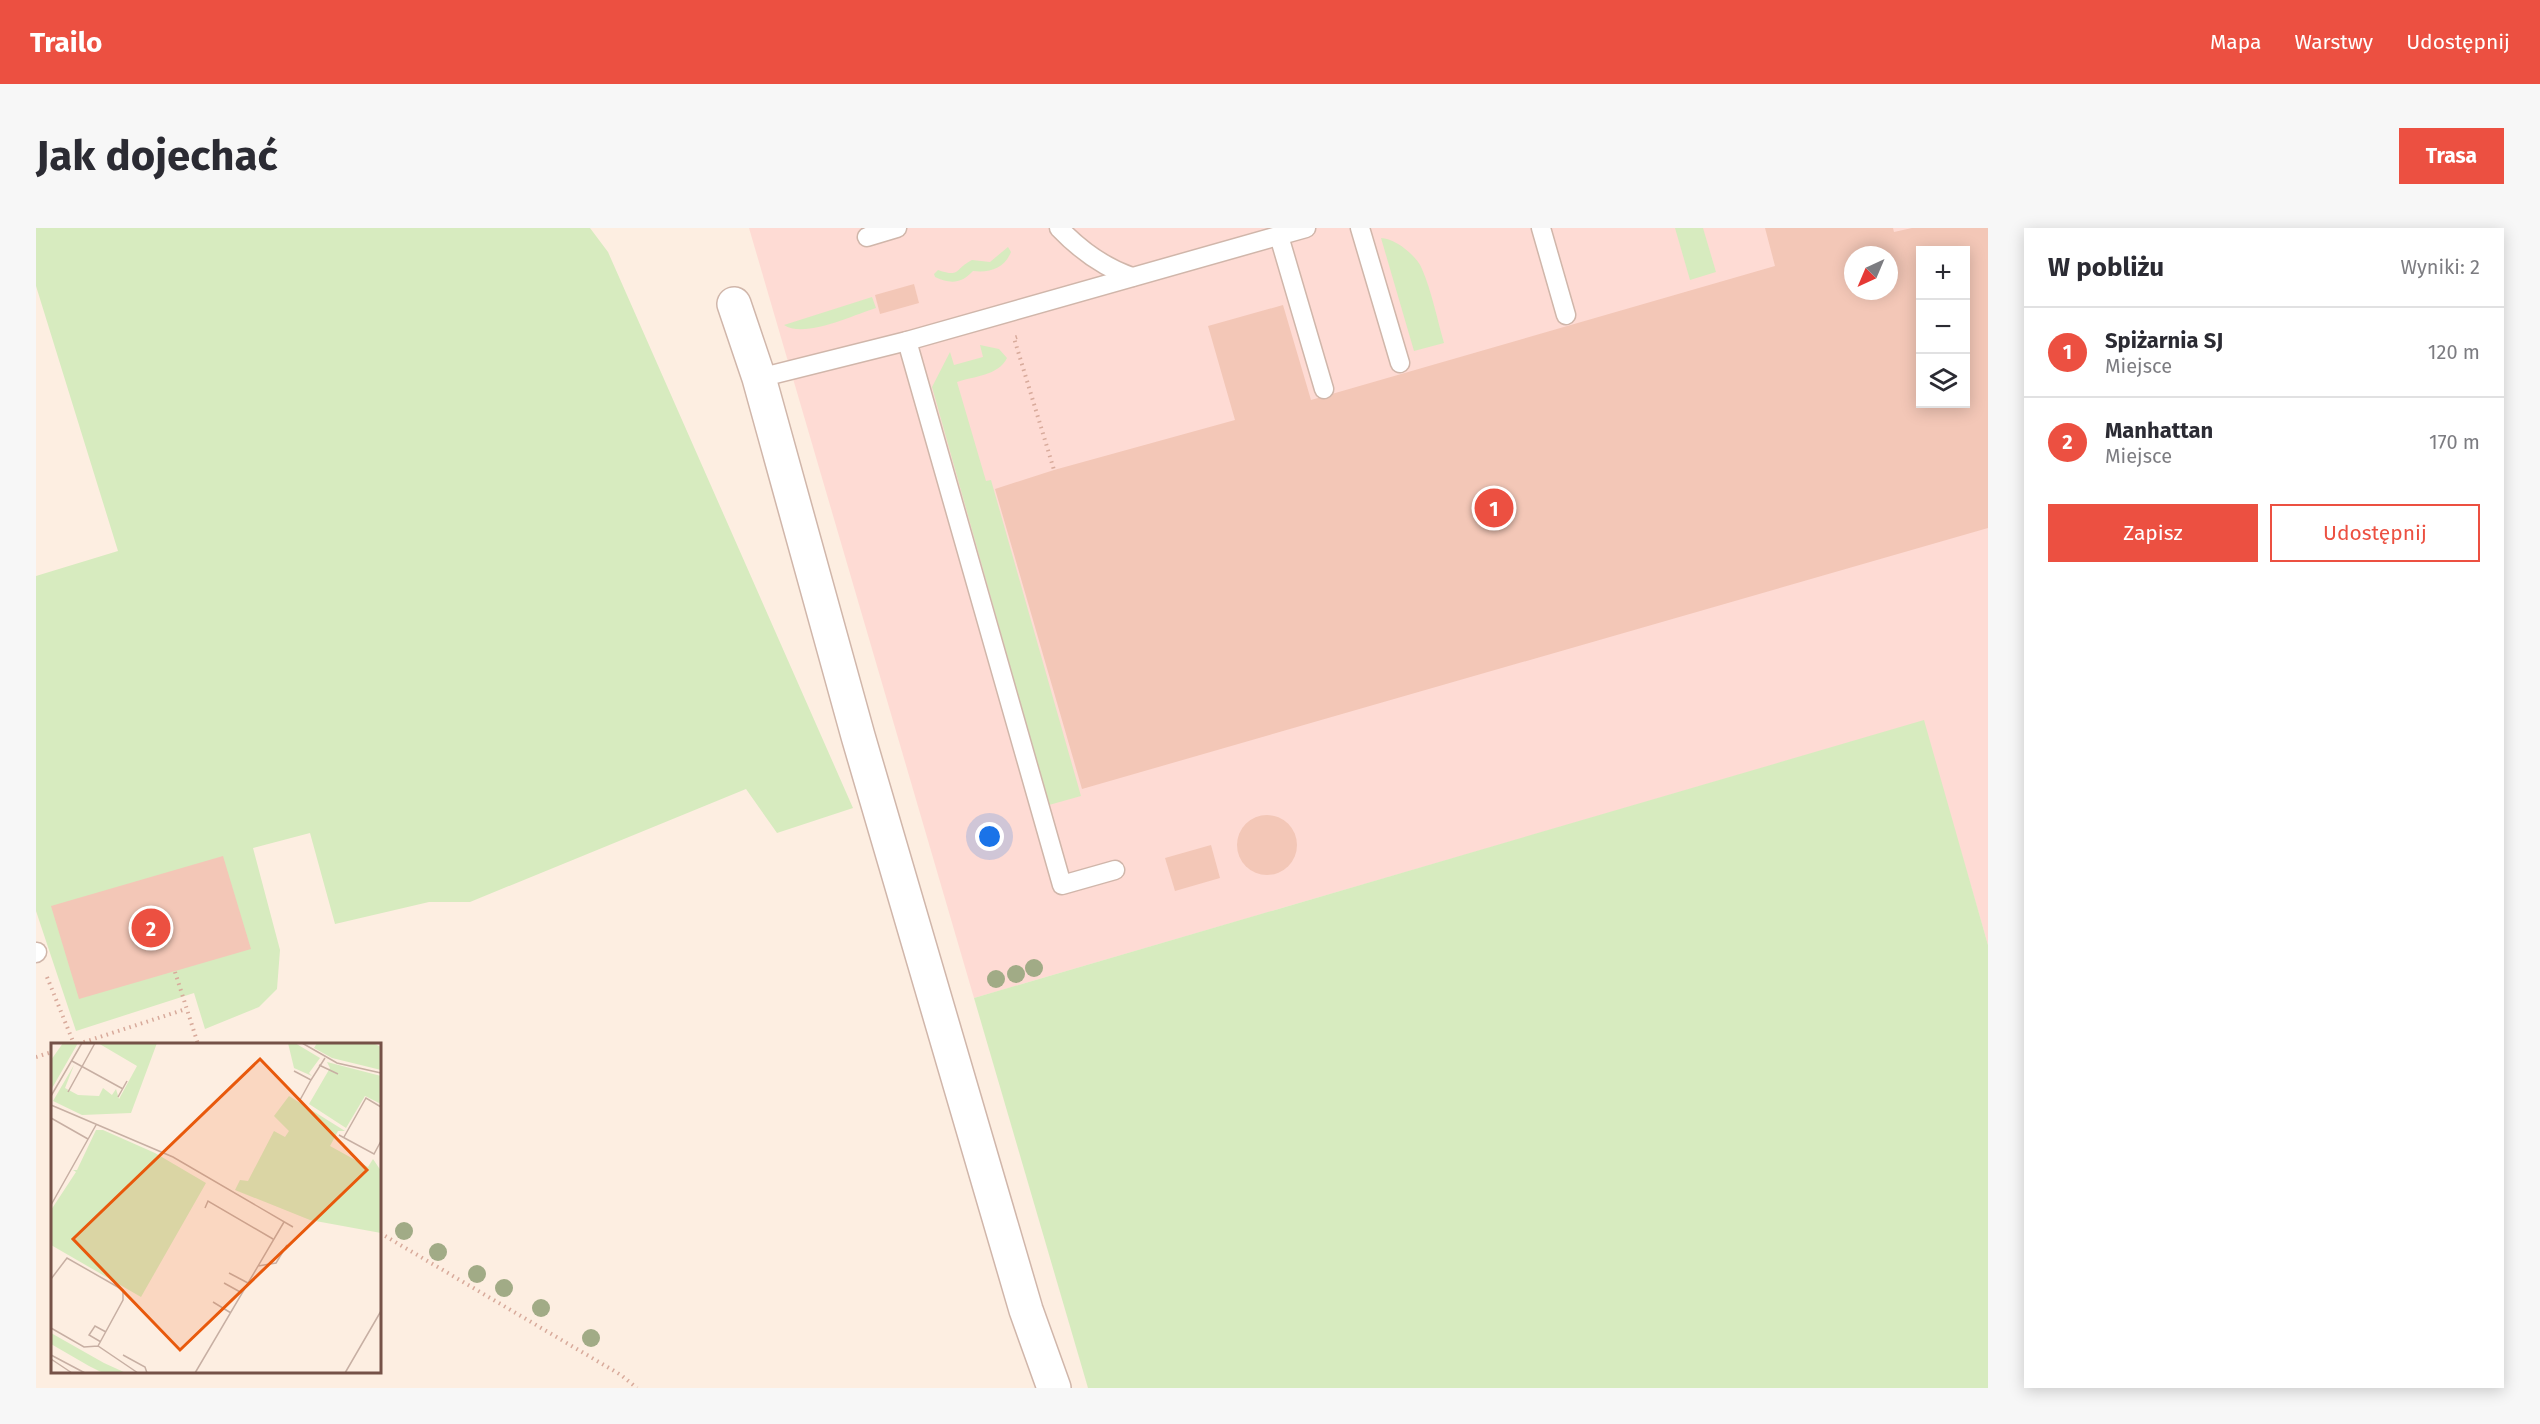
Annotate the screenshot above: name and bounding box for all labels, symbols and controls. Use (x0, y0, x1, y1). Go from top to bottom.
text: Trailo (30, 26, 102, 59)
text: Mapa (2210, 29, 2261, 55)
text: Warstwy (2294, 29, 2373, 55)
text: Udostępnij (2406, 29, 2510, 55)
button: Trasa (2399, 128, 2504, 184)
text: Jak dojechać (36, 131, 278, 181)
north arrow (1844, 246, 1898, 300)
map controls (1916, 246, 1970, 408)
button: + (1916, 246, 1970, 300)
text: W pobliżu (2048, 252, 2164, 283)
text: Wyniki: 2 (2400, 255, 2480, 279)
button: − (1916, 300, 1970, 354)
text: Spiżarnia SJ (2105, 327, 2223, 354)
text: 1 (2063, 340, 2072, 364)
text: 120 m (2428, 340, 2480, 364)
button: layers (1916, 354, 1970, 408)
text: Miejsce (2105, 354, 2172, 378)
text: Manhattan (2105, 417, 2213, 444)
text: 2 (2062, 430, 2073, 454)
text: 170 m (2429, 430, 2480, 454)
text: Miejsce (2105, 444, 2172, 468)
pin: 1 (1474, 486, 1514, 530)
button: Zapisz (2048, 504, 2258, 562)
button: Udostępnij (2270, 504, 2480, 562)
your location (975, 822, 1004, 851)
pin: 2 (132, 906, 170, 950)
inset map (51, 1043, 381, 1373)

